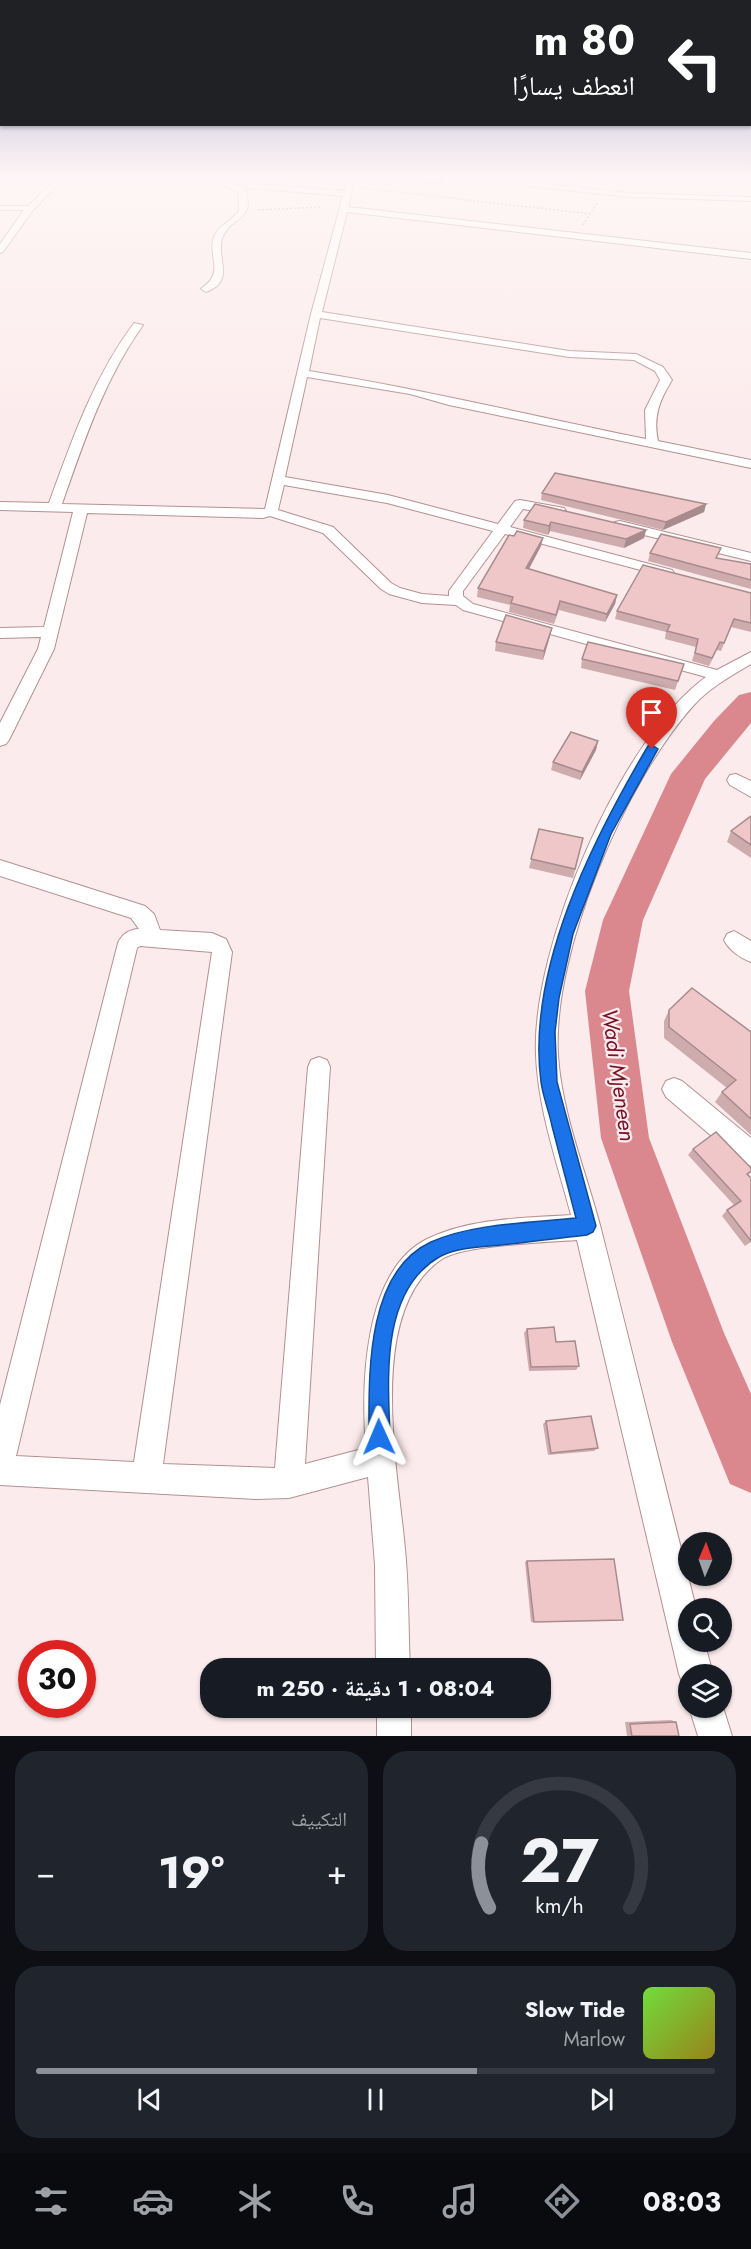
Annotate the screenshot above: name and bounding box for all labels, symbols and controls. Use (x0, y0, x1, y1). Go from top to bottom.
text: 80 m (534, 10, 635, 71)
icon: left (656, 24, 734, 102)
text: انعطف يسارًا (512, 66, 635, 105)
pin (626, 687, 677, 749)
icon: arrive (635, 696, 668, 729)
water label: Wadi Mjeneen (594, 1007, 644, 1143)
position arrow (347, 1405, 411, 1469)
north arrow (678, 1532, 732, 1586)
map controls (678, 1532, 732, 1718)
button: search (678, 1598, 732, 1652)
speed limit sign: 30 (18, 1640, 96, 1718)
button: layers (678, 1664, 732, 1718)
text: 08:04 · 1 دقيقة · 250 m (257, 1672, 494, 1704)
text: التكييف (291, 1805, 347, 1834)
text: 27 (520, 1815, 599, 1905)
text: 19° (158, 1840, 224, 1905)
text: − (36, 1849, 55, 1896)
text: + (327, 1849, 347, 1896)
text: km/h (535, 1890, 584, 1921)
text: Slow Tide (525, 1993, 625, 2025)
text: Marlow (564, 2025, 625, 2054)
icon: previous (133, 2083, 166, 2116)
icon: pause (359, 2083, 392, 2116)
icon: next (585, 2083, 618, 2116)
icon: filters (30, 2180, 72, 2222)
icon: car (132, 2180, 174, 2222)
icon: climate (234, 2180, 276, 2222)
icon: phone (336, 2180, 378, 2222)
icon: music (439, 2180, 481, 2222)
icon: directions (541, 2180, 583, 2222)
text: 08:03 (643, 2182, 721, 2221)

